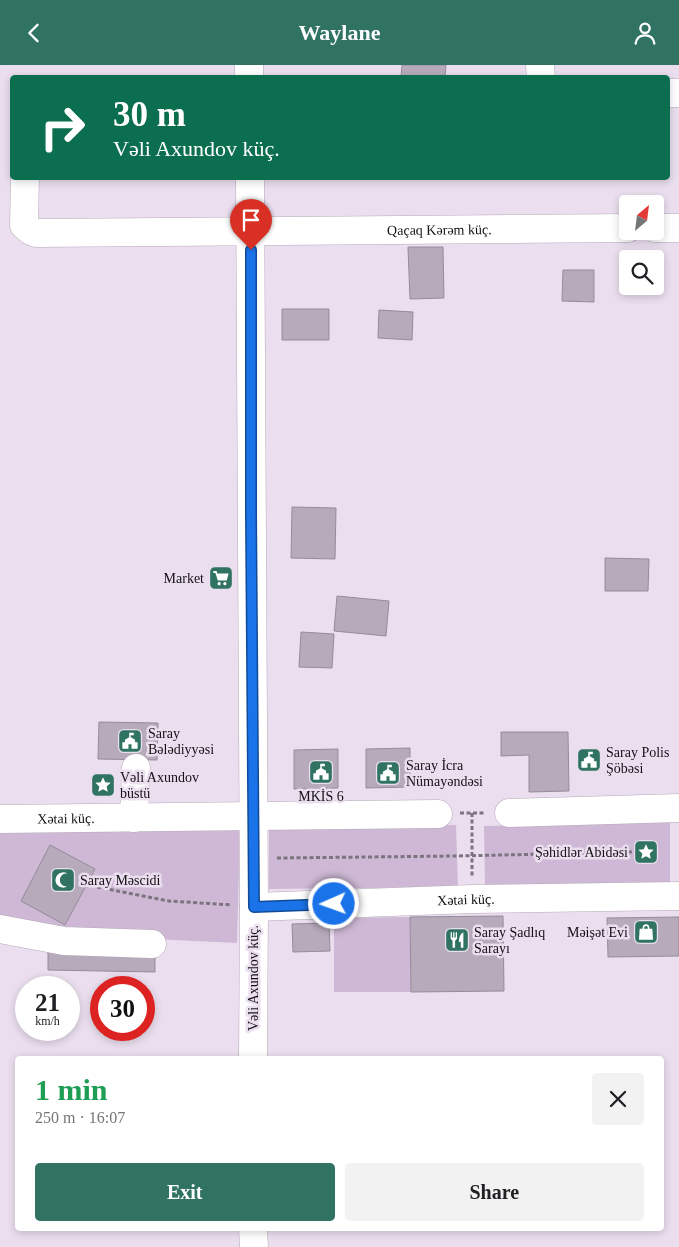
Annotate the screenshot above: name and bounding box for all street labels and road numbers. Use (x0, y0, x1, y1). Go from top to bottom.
street label: Qaçaq Kərəm küç. (387, 222, 492, 238)
street label: Xətai küç. (37, 810, 95, 826)
street label: Xətai küç. (437, 891, 495, 908)
street label: Vəli Axundov küç. (246, 925, 261, 1031)

